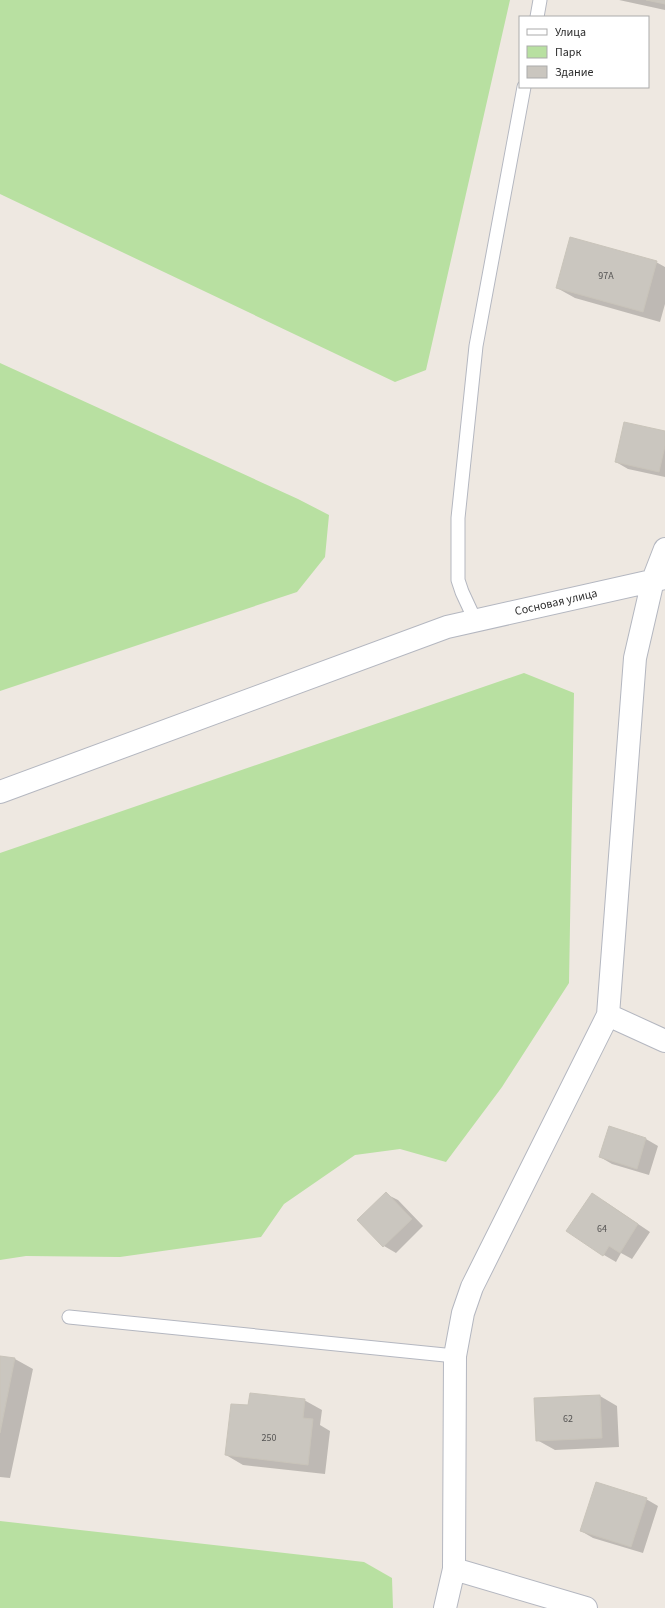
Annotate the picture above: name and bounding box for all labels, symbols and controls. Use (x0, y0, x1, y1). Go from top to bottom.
legend (519, 16, 649, 88)
text: Улица (555, 24, 586, 41)
text: Парк (555, 44, 581, 61)
text: Здание (555, 64, 594, 81)
house number: 97А (598, 269, 614, 283)
street label: Сосновая улица (513, 585, 599, 620)
house number: 64 (597, 1222, 607, 1236)
house number: 62 (563, 1412, 573, 1426)
house number: 250 (262, 1431, 276, 1445)

